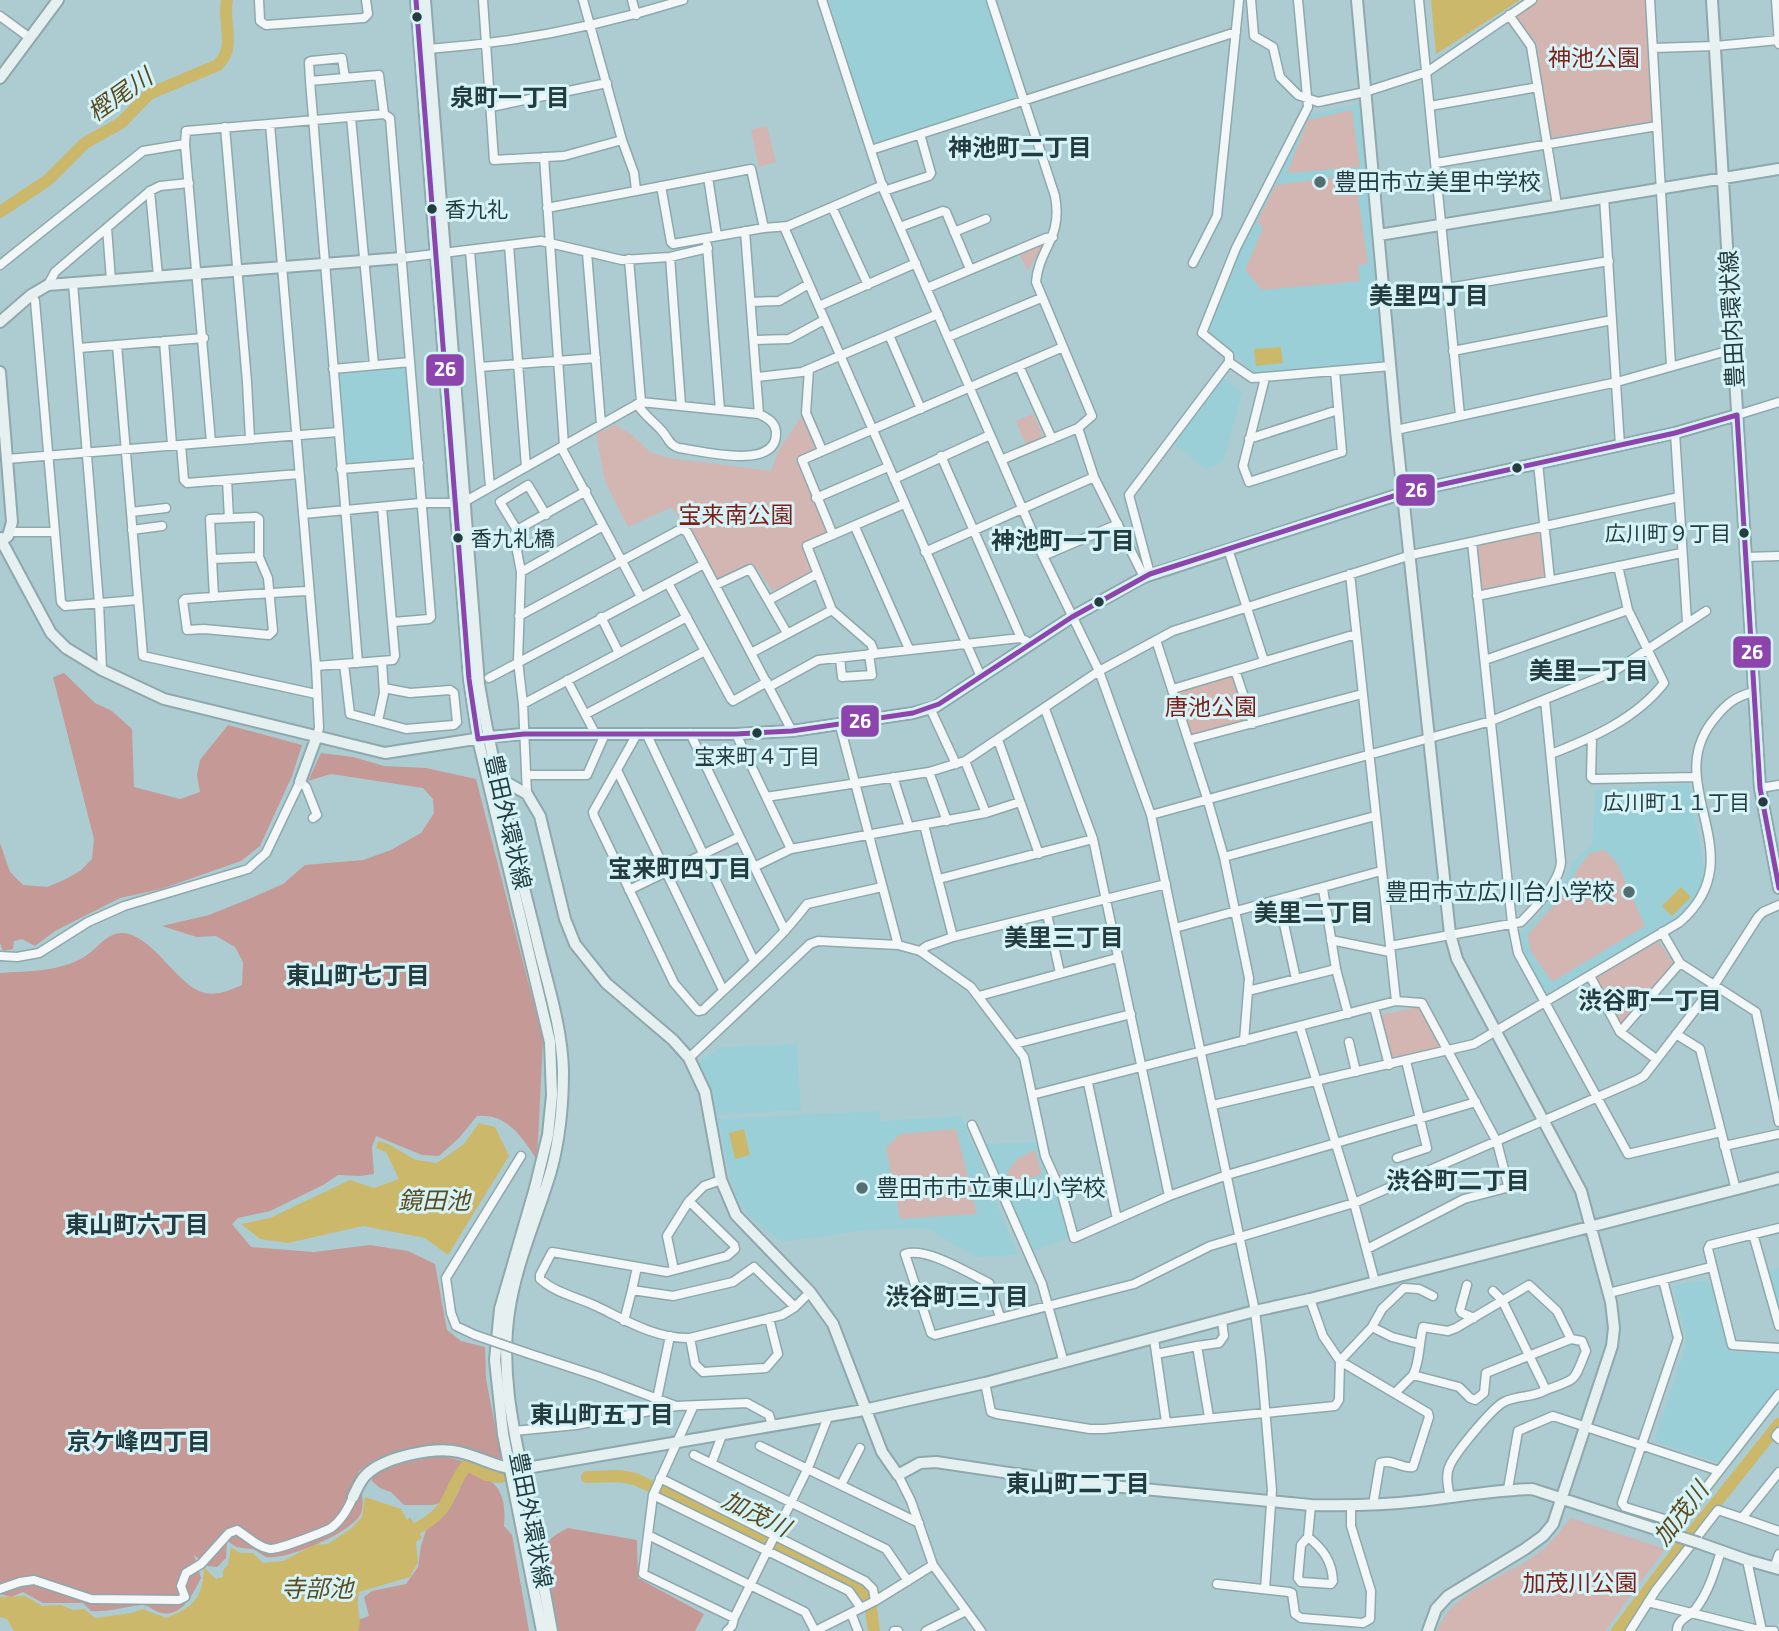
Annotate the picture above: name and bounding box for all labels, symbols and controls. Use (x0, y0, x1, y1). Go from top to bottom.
unlabelled marker (410, 10, 424, 24)
park label: 神池公園 (1548, 43, 1640, 71)
water label: 樫尾川 (81, 60, 159, 126)
district label: 泉町一丁目 (450, 82, 570, 111)
district label: 神池町二丁目 (948, 132, 1092, 161)
place label: 豊田市立美里中学校 (1334, 167, 1541, 195)
marker: 豊田市立美里中学校 (1312, 174, 1328, 190)
place label: 香九礼 (445, 196, 508, 221)
marker: 香九礼 (425, 202, 439, 216)
street label: 豊田内環状線 (1713, 249, 1749, 389)
district label: 美里四丁目 (1369, 280, 1489, 309)
line badge: 26 (425, 353, 465, 387)
text: 26 (434, 357, 456, 380)
unlabelled marker (1510, 461, 1524, 475)
line badge: 26 (1395, 473, 1436, 507)
text: 26 (1405, 478, 1427, 501)
park label: 宝来南公園 (679, 500, 794, 528)
place label: 広川町９丁目 (1605, 520, 1731, 545)
place label: 香九礼橋 (471, 525, 555, 550)
district label: 神池町一丁目 (991, 525, 1135, 554)
marker: 広川町９丁目 (1737, 526, 1751, 540)
marker: 香九礼橋 (451, 531, 465, 545)
unlabelled marker (1092, 595, 1106, 609)
line badge: 26 (1732, 635, 1772, 669)
text: 26 (1741, 640, 1763, 663)
district label: 美里一丁目 (1529, 655, 1649, 684)
park label: 唐池公園 (1165, 692, 1257, 720)
line badge: 26 (840, 704, 880, 738)
text: 26 (849, 709, 871, 732)
marker: 宝来町４丁目 (750, 726, 764, 740)
place label: 宝来町４丁目 (694, 743, 820, 768)
street label: 豊田外環状線 (480, 751, 538, 892)
place label: 広川町１１丁目 (1603, 789, 1750, 814)
marker: 広川町１１丁目 (1756, 795, 1770, 809)
district label: 宝来町四丁目 (608, 853, 752, 882)
place label: 豊田市立広川台小学校 (1385, 877, 1615, 905)
marker: 豊田市立広川台小学校 (1621, 884, 1637, 900)
district label: 美里二丁目 (1254, 897, 1374, 926)
district label: 美里三丁目 (1004, 922, 1124, 951)
district label: 東山町七丁目 (286, 960, 430, 989)
district label: 渋谷町一丁目 (1578, 985, 1722, 1014)
district label: 渋谷町二丁目 (1386, 1165, 1530, 1194)
place label: 豊田市市立東山小学校 (876, 1173, 1106, 1201)
marker: 豊田市市立東山小学校 (854, 1180, 870, 1196)
water label: 鏡田池 (398, 1185, 472, 1214)
district label: 東山町六丁目 (65, 1209, 209, 1238)
district label: 渋谷町三丁目 (885, 1281, 1029, 1310)
district label: 東山町五丁目 (530, 1399, 674, 1428)
district label: 京ケ峰四丁目 (67, 1426, 211, 1455)
street label: 豊田外環状線 (505, 1449, 559, 1590)
district label: 東山町二丁目 (1006, 1468, 1150, 1497)
water label: 加茂川 (1646, 1473, 1715, 1550)
water label: 加茂川 (718, 1484, 798, 1543)
park label: 加茂川公園 (1523, 1568, 1638, 1596)
water label: 寺部池 (281, 1573, 355, 1602)

